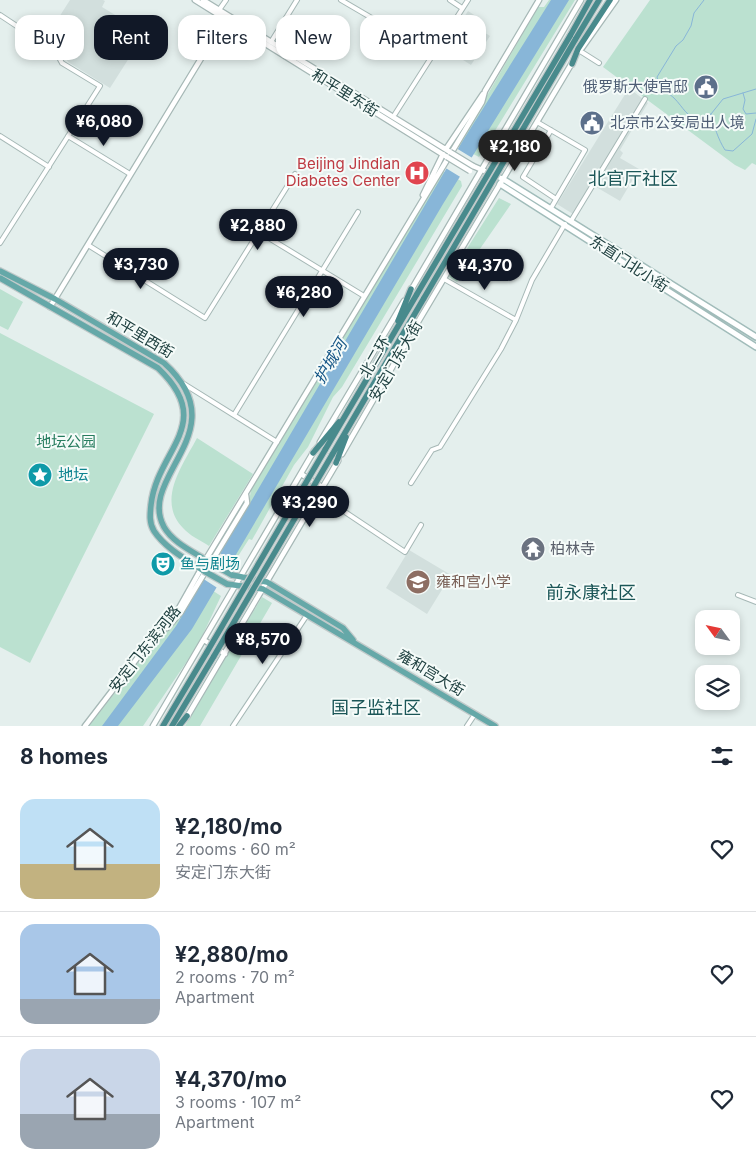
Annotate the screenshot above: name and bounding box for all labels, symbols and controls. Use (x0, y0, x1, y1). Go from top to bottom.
chip: Buy (15, 15, 84, 60)
chip: Rent (94, 15, 168, 60)
chip: Filters (178, 15, 266, 60)
chip: New (276, 15, 350, 60)
chip: Apartment (360, 15, 486, 60)
street label: 和平里东街 (308, 65, 382, 121)
public building icon: 俄罗斯大使官邸 (693, 74, 719, 100)
place label: 俄罗斯大使官邸 (583, 77, 688, 96)
pin: ¥6,080 (63, 104, 145, 147)
public building icon: 北京市公安局出人境 (579, 110, 605, 136)
text: ¥6,080 (76, 111, 132, 131)
place label: 北京市公安局出人境 (610, 113, 745, 132)
pin: ¥2,180 (474, 130, 556, 172)
text: ¥2,180 (489, 136, 541, 156)
place label: Beijing Jindian Diabetes Center (286, 154, 400, 190)
hospital icon: Beijing Jindian Diabetes Center (404, 160, 430, 186)
district label: 北官厅社区 (588, 168, 678, 189)
pin: ¥2,880 (217, 208, 299, 251)
text: ¥2,880 (230, 215, 286, 235)
street label: 东直门北小街 (586, 231, 672, 296)
pin: ¥3,730 (100, 248, 182, 290)
pin: ¥4,370 (444, 248, 526, 291)
text: ¥3,730 (114, 254, 168, 274)
text: ¥4,370 (458, 255, 512, 275)
pin: ¥6,280 (263, 276, 345, 318)
text: ¥6,280 (276, 282, 332, 302)
street label: 和平里西街 (103, 307, 177, 362)
street label: 安定门东大街 (365, 317, 426, 404)
water label: 护城河 (309, 333, 352, 387)
street label: 北二环 (355, 333, 394, 381)
park label: 地坛公园 (36, 432, 96, 451)
place icon: 地坛 (27, 462, 53, 488)
place label: 地坛 (58, 465, 88, 484)
pin: ¥3,290 (269, 486, 351, 528)
text: ¥3,290 (282, 492, 338, 512)
temple icon: 柏林寺 (520, 536, 546, 562)
place label: 柏林寺 (550, 539, 595, 558)
theatre icon: 鱼与剧场 (150, 551, 176, 577)
place label: 鱼与剧场 (180, 554, 240, 573)
school or university icon: 雍和宫小学 (405, 569, 431, 595)
place label: 雍和宫小学 (436, 572, 511, 591)
district label: 前永康社区 (546, 582, 636, 603)
street label: 安定门东滨河路 (105, 601, 184, 696)
north arrow (695, 610, 740, 655)
map controls (695, 610, 740, 710)
pin: ¥8,570 (222, 622, 304, 665)
text: ¥8,570 (236, 629, 290, 649)
street label: 雍和宫大街 (394, 645, 468, 700)
button: layers (695, 665, 740, 710)
district label: 国子监社区 (331, 697, 421, 718)
icon: filters (708, 742, 736, 770)
text: 8 homes (20, 744, 108, 769)
text: ¥2,180/mo (175, 814, 282, 839)
icon: home (60, 819, 120, 879)
icon: heart (708, 835, 736, 863)
text: 2 rooms · 60 m² (175, 839, 296, 859)
text: 安定门东大街 (175, 862, 271, 882)
text: ¥2,880/mo (175, 942, 288, 967)
icon: home (60, 944, 120, 1004)
icon: heart (708, 960, 736, 988)
text: 2 rooms · 70 m² (175, 967, 295, 987)
text: Apartment (175, 987, 255, 1007)
text: ¥4,370/mo (175, 1067, 287, 1092)
icon: home (60, 1069, 120, 1129)
icon: heart (708, 1085, 736, 1113)
text: 3 rooms · 107 m² (175, 1092, 301, 1112)
text: Apartment (175, 1112, 255, 1132)

